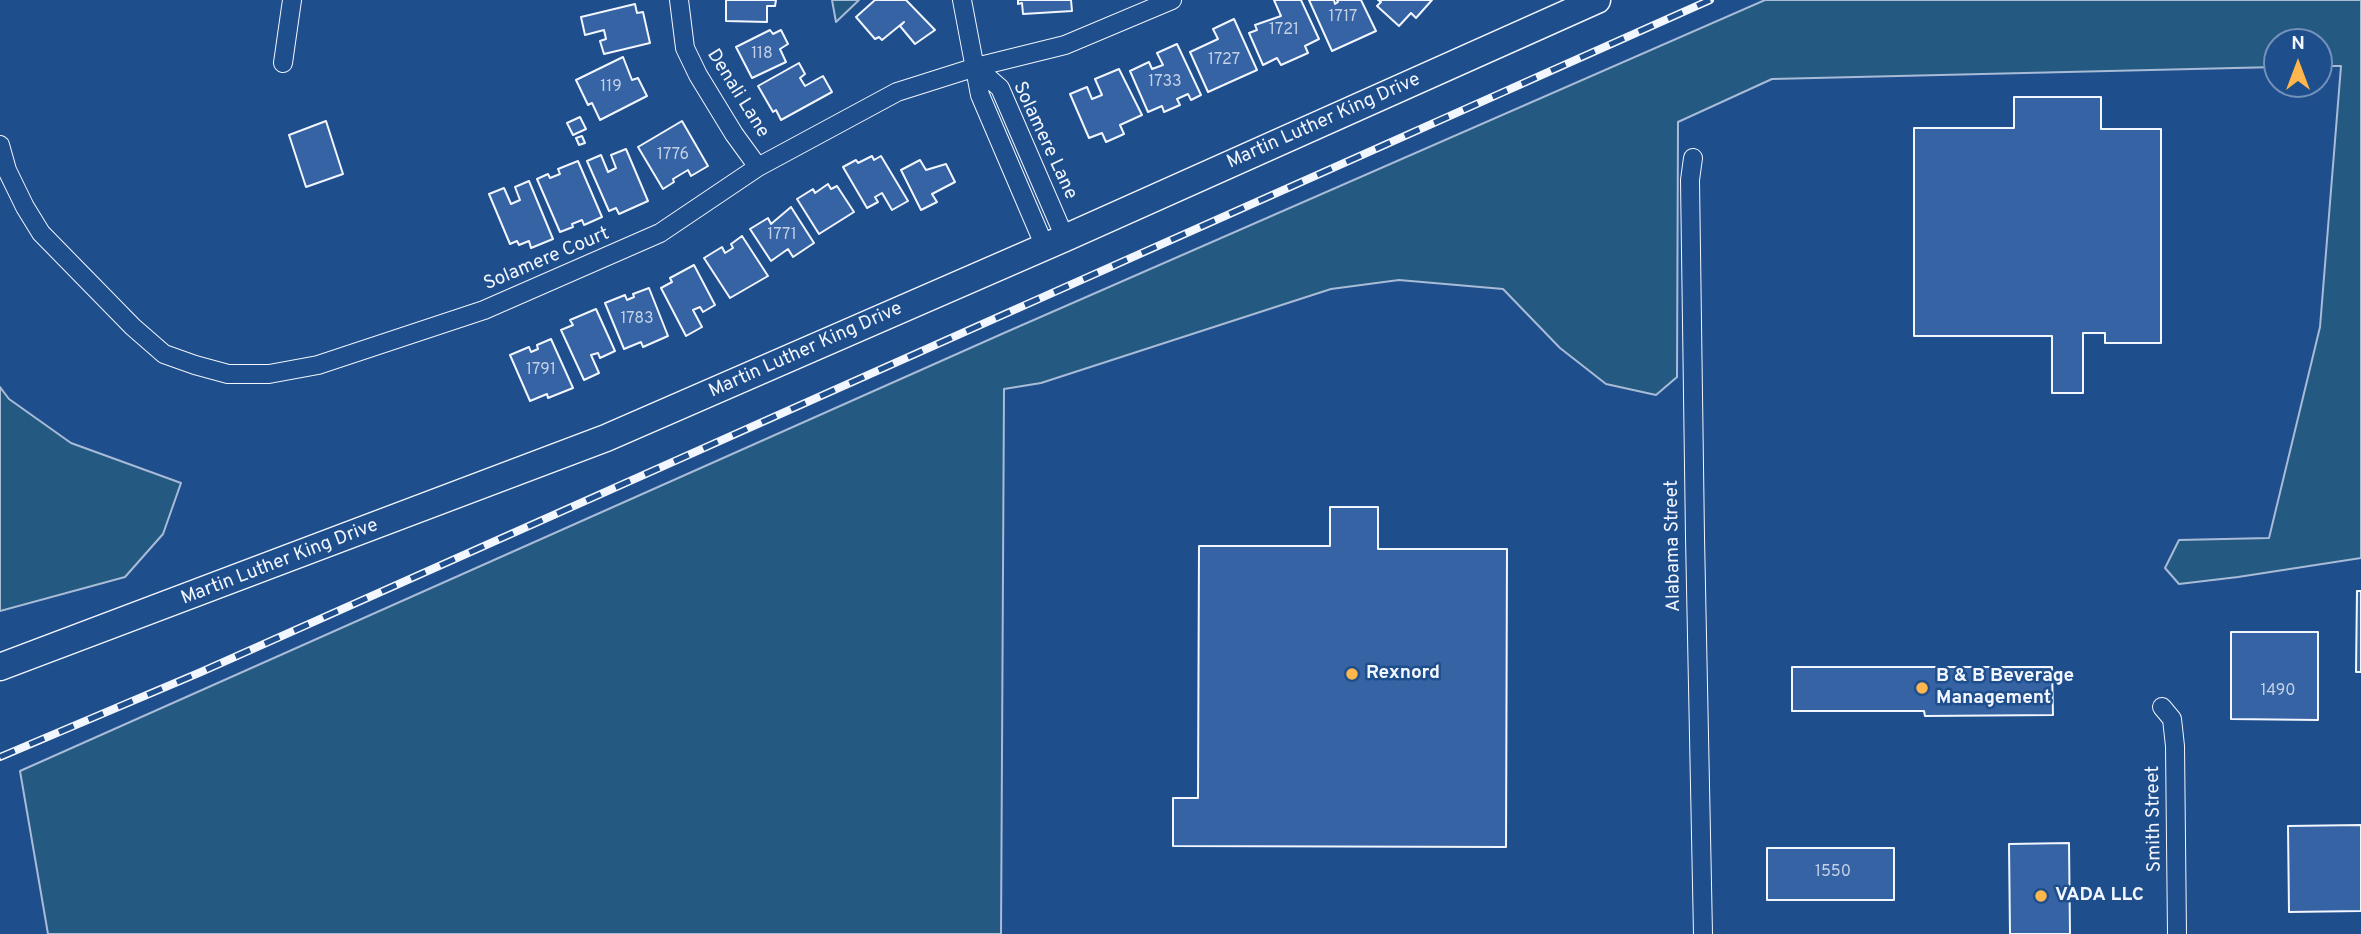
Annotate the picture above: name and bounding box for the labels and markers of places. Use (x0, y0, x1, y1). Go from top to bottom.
place label: Rexnord (1366, 663, 1440, 685)
marker: Rexnord (1344, 666, 1360, 682)
place label: B & B Beverage Management (1936, 666, 2074, 710)
marker: B & B Beverage Management (1914, 680, 1930, 696)
place label: VADA LLC (2055, 885, 2144, 907)
marker: VADA LLC (2033, 888, 2049, 904)

